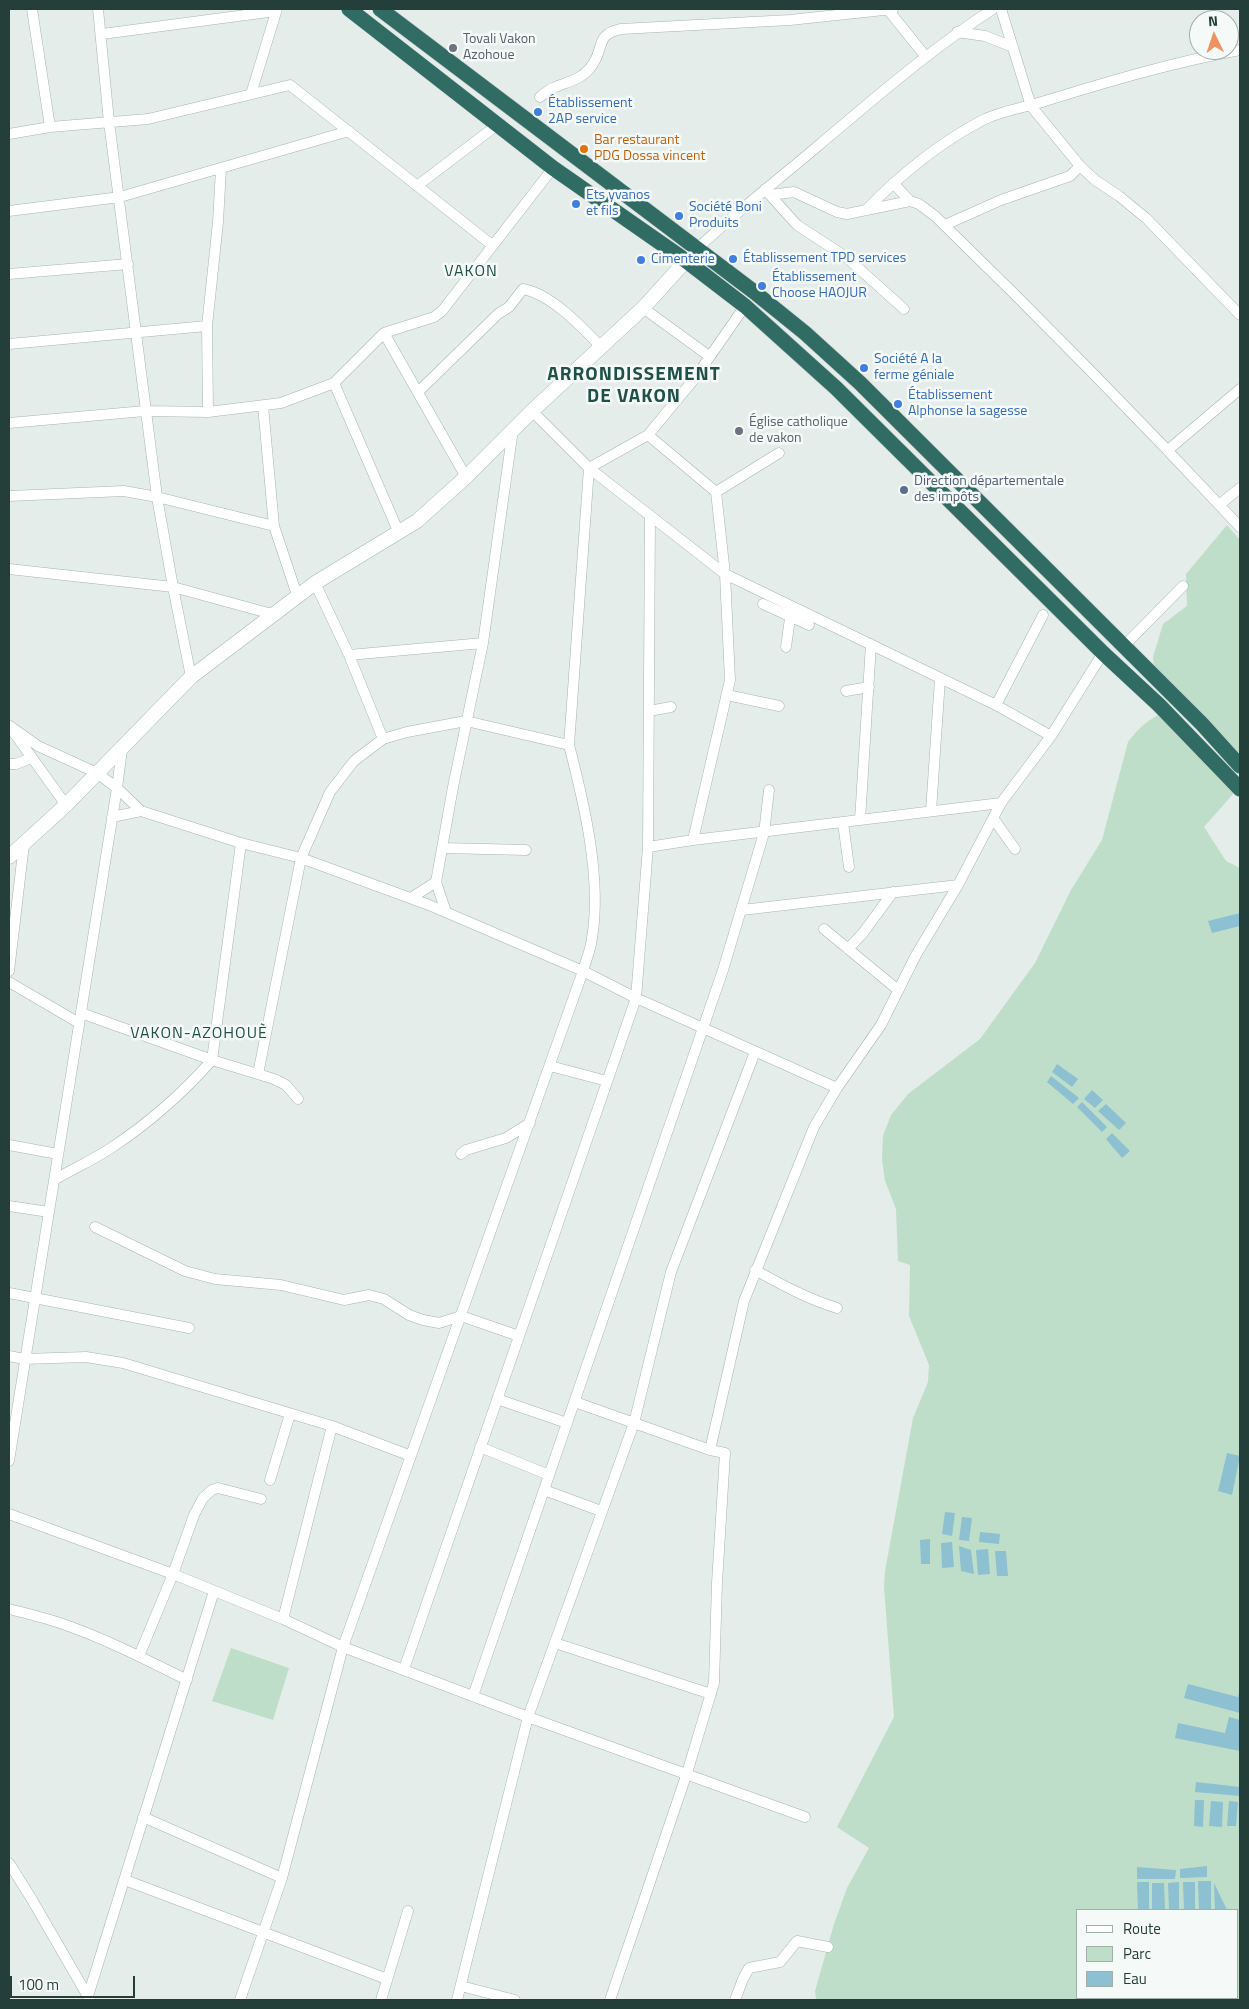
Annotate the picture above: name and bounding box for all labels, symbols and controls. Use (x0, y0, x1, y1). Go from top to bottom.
north arrow (1189, 10, 1239, 60)
text: N (1207, 10, 1219, 31)
place label: Tovali Vakon Azohoue (463, 32, 536, 64)
marker: Tovali Vakon Azohoue (447, 42, 459, 54)
place label: Établissement 2AP service (548, 96, 633, 128)
marker: Établissement 2AP service (532, 106, 544, 118)
place label: Bar restaurant PDG Dossa vincent (594, 133, 705, 166)
marker: Bar restaurant PDG Dossa vincent (578, 143, 590, 155)
place label: Ets yvanos et fils (586, 188, 650, 220)
marker: Ets yvanos et fils (570, 198, 582, 210)
place label: Société Boni Produits (689, 200, 762, 232)
marker: Société Boni Produits (673, 210, 685, 222)
place label: Établissement TPD services (743, 251, 906, 267)
place label: Cimenterie (651, 252, 715, 268)
marker: Établissement TPD services (727, 253, 739, 265)
marker: Cimenterie (635, 254, 647, 266)
district label: VAKON (444, 262, 498, 282)
place label: Établissement Choose HAOJUR (772, 270, 867, 302)
marker: Établissement Choose HAOJUR (756, 280, 768, 292)
place label: Société A la ferme géniale (874, 352, 954, 384)
marker: Société A la ferme géniale (858, 362, 870, 374)
district label: ARRONDISSEMENT DE VAKON (546, 364, 722, 408)
place label: Établissement Alphonse la sagesse (908, 388, 1027, 421)
marker: Établissement Alphonse la sagesse (892, 398, 904, 410)
place label: Église catholique de vakon (749, 415, 848, 448)
marker: Église catholique de vakon (733, 425, 745, 437)
place label: Direction départementale des impôts (914, 474, 1064, 507)
marker: Direction départementale des impôts (898, 484, 910, 496)
district label: VAKON-AZOHOUÈ (129, 1024, 269, 1044)
legend (1076, 1909, 1239, 1999)
text: Route (1123, 1917, 1161, 1940)
text: Parc (1123, 1942, 1151, 1965)
scale bar (12, 1966, 138, 1998)
text: Eau (1123, 1967, 1147, 1990)
text: 100 m (18, 1973, 59, 1996)

